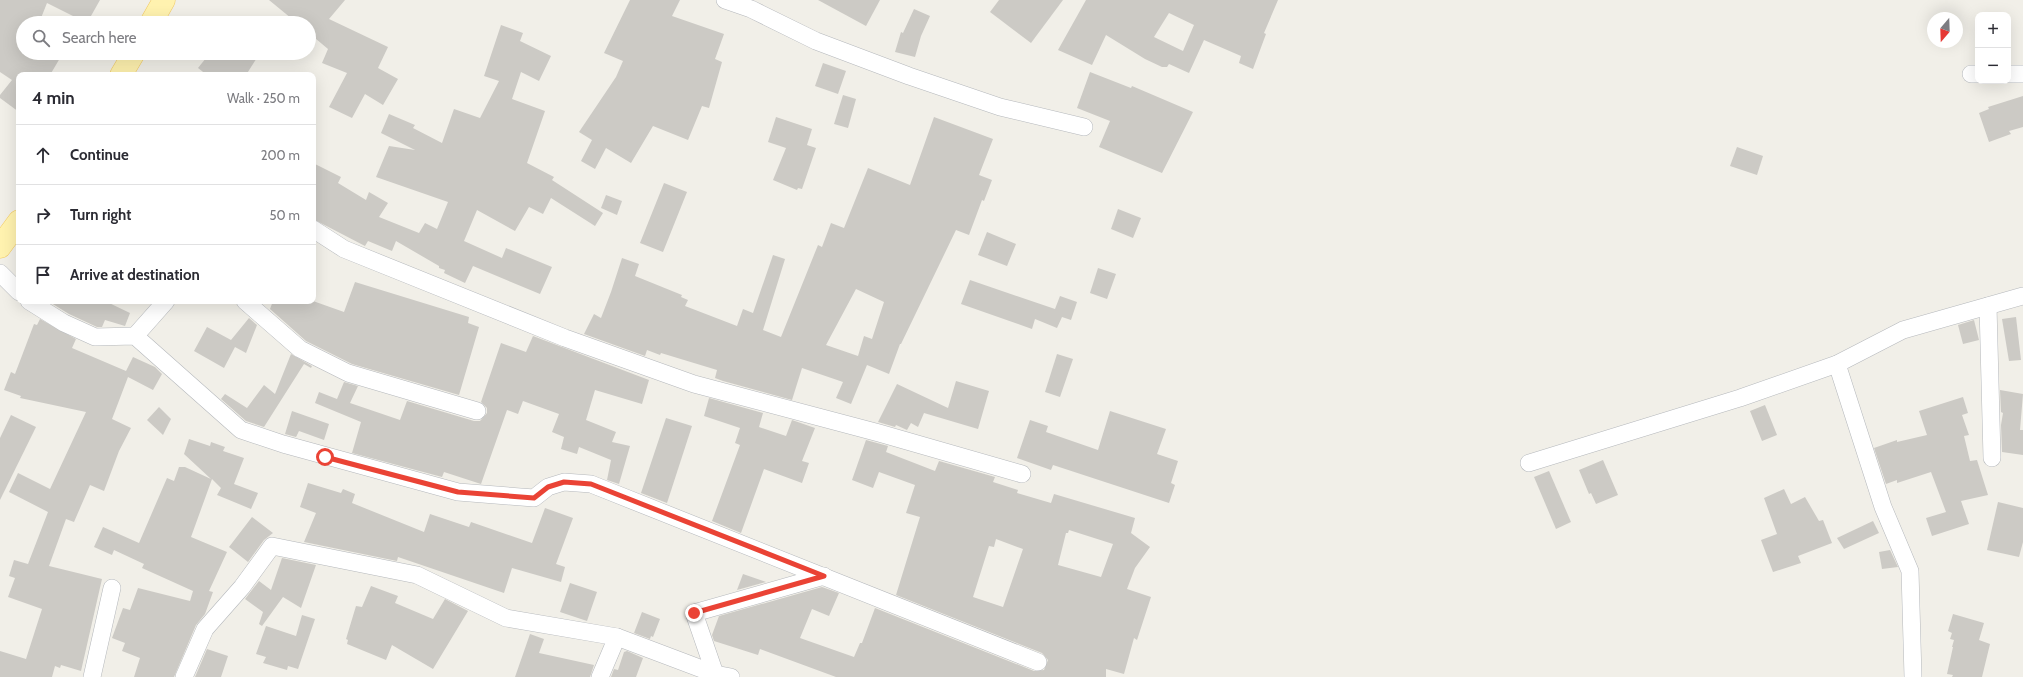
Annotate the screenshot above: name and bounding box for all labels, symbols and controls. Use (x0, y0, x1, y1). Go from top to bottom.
north arrow (1927, 12, 1963, 48)
map controls (1975, 12, 2011, 84)
button: + (1975, 12, 2011, 48)
search box (16, 16, 316, 60)
icon: search (30, 27, 52, 49)
text: Search here (62, 29, 137, 47)
button: − (1975, 48, 2011, 84)
text: 4 min (32, 88, 75, 108)
text: Walk · 250 m (227, 90, 300, 106)
icon: ahead (32, 144, 54, 166)
text: Continue (70, 146, 129, 164)
text: 200 m (261, 147, 300, 163)
icon: right (32, 204, 54, 226)
text: Turn right (70, 206, 131, 224)
text: 50 m (270, 207, 300, 223)
icon: arrive (32, 264, 54, 286)
text: Arrive at destination (70, 266, 200, 284)
route start (316, 448, 334, 466)
route end (685, 604, 703, 622)

